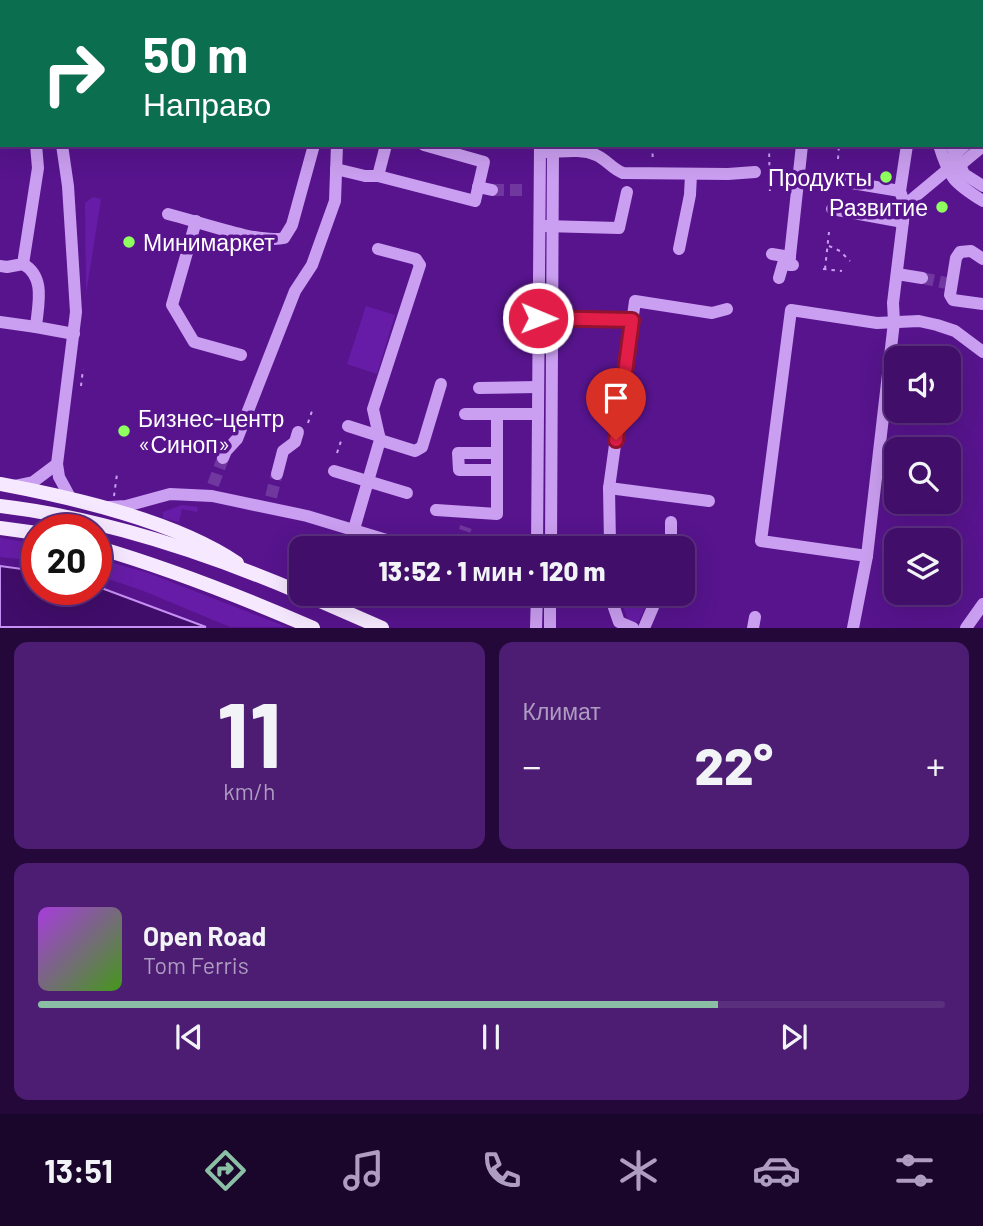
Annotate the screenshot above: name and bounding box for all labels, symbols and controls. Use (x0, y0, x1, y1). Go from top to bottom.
text: 50 m (143, 24, 248, 83)
icon: right (28, 28, 119, 119)
text: Направо (143, 84, 271, 122)
place label: Продукты (768, 163, 872, 191)
marker: Продукты (878, 169, 894, 185)
place label: Развитие (829, 193, 928, 221)
marker: Развитие (934, 199, 950, 215)
place label: Минимаркет (143, 228, 275, 256)
marker: Минимаркет (121, 234, 137, 250)
position arrow (501, 281, 575, 355)
map controls (884, 346, 961, 605)
button: sound (884, 346, 961, 423)
pin (586, 368, 646, 440)
icon: arrive (597, 379, 635, 417)
place label: Бизнес-центр «Синоп» (138, 404, 284, 458)
marker: Бизнес-центр «Синоп» (116, 423, 132, 439)
button: search (884, 437, 961, 514)
speed limit sign: 20 (21, 514, 112, 605)
button: layers (884, 528, 961, 605)
text: 13:52 · 1 мин · 120 m (379, 555, 605, 586)
text: 11 (217, 677, 282, 786)
text: Климат (523, 697, 601, 725)
text: 22° (694, 733, 773, 795)
text: − (523, 742, 542, 788)
text: + (926, 742, 945, 788)
text: km/h (223, 777, 275, 805)
text: Open Road (143, 920, 266, 951)
text: Tom Ferris (143, 951, 249, 979)
icon: previous (170, 1018, 208, 1056)
icon: pause (472, 1018, 510, 1056)
icon: next (775, 1018, 813, 1056)
icon: directions (201, 1146, 250, 1195)
icon: music (339, 1146, 388, 1195)
icon: phone (477, 1146, 526, 1195)
icon: climate (614, 1146, 663, 1195)
icon: car (752, 1146, 801, 1195)
icon: filters (890, 1146, 939, 1195)
text: 13:51 (44, 1151, 113, 1189)

